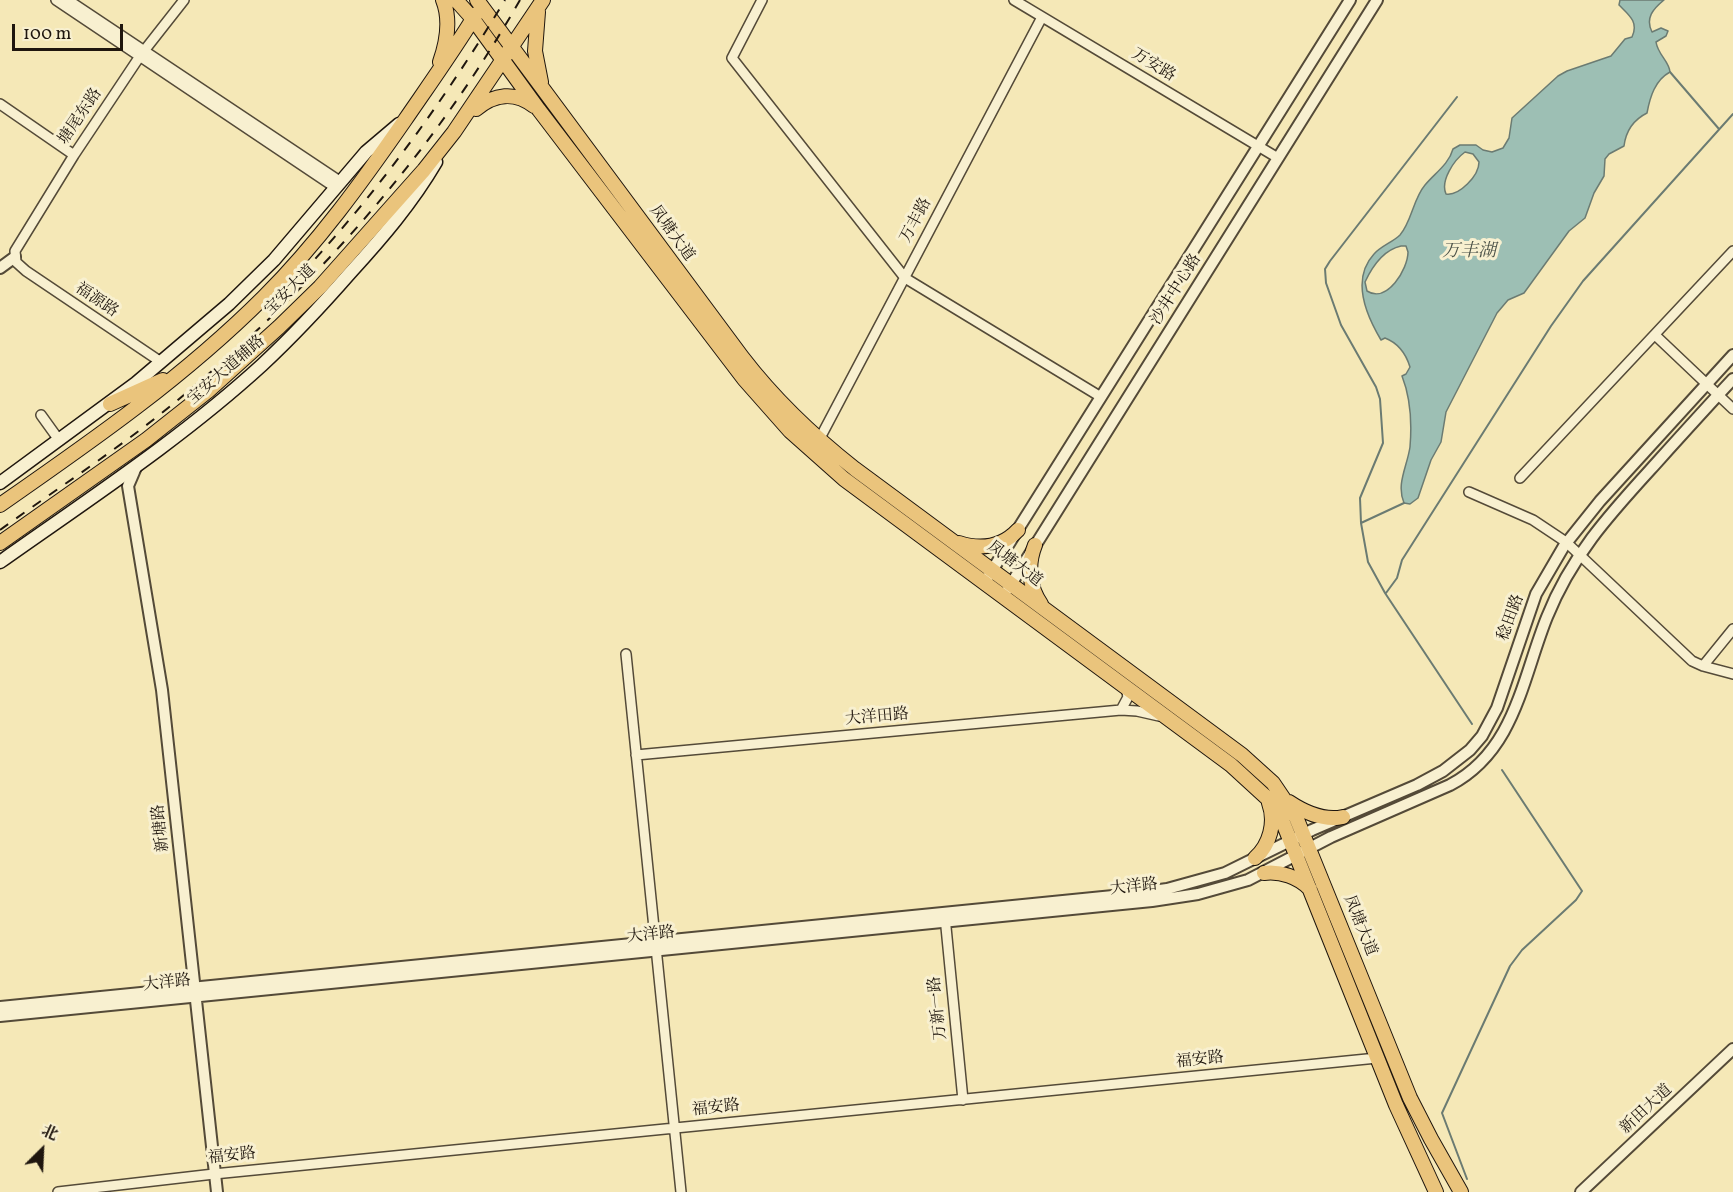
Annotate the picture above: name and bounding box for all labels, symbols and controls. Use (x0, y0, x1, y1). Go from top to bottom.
scale bar (15, 12, 126, 50)
text: 100 m (23, 22, 72, 47)
street label: 万安路 (1127, 45, 1179, 87)
street label: 塘尾东路 (55, 85, 107, 149)
street label: 万丰路 (897, 195, 937, 247)
street label: 凤塘大道 (644, 202, 698, 266)
water label: 万丰湖 (1442, 242, 1496, 264)
street label: 沙井中心路 (1148, 251, 1206, 329)
street label: 宝安大道 (262, 262, 320, 320)
street label: 福源路 (71, 280, 121, 322)
street label: 宝安大道辅路 (184, 332, 270, 410)
street label: 凤塘大道 (983, 538, 1045, 592)
street label: 稔田路 (1495, 592, 1529, 644)
street label: 大洋田路 (844, 706, 910, 730)
street label: 新塘路 (150, 803, 174, 853)
street label: 大洋路 (1109, 876, 1159, 900)
street label: 凤塘大道 (1338, 893, 1380, 959)
street label: 大洋路 (626, 924, 676, 948)
street label: 大洋路 (142, 972, 192, 996)
street label: 万新一路 (926, 975, 952, 1041)
street label: 福安路 (1175, 1049, 1225, 1073)
street label: 新田大道 (1617, 1081, 1677, 1139)
street label: 福安路 (691, 1097, 741, 1121)
north arrow (12, 1120, 72, 1180)
text: 北 (38, 1120, 61, 1147)
street label: 福安路 (207, 1145, 257, 1169)

